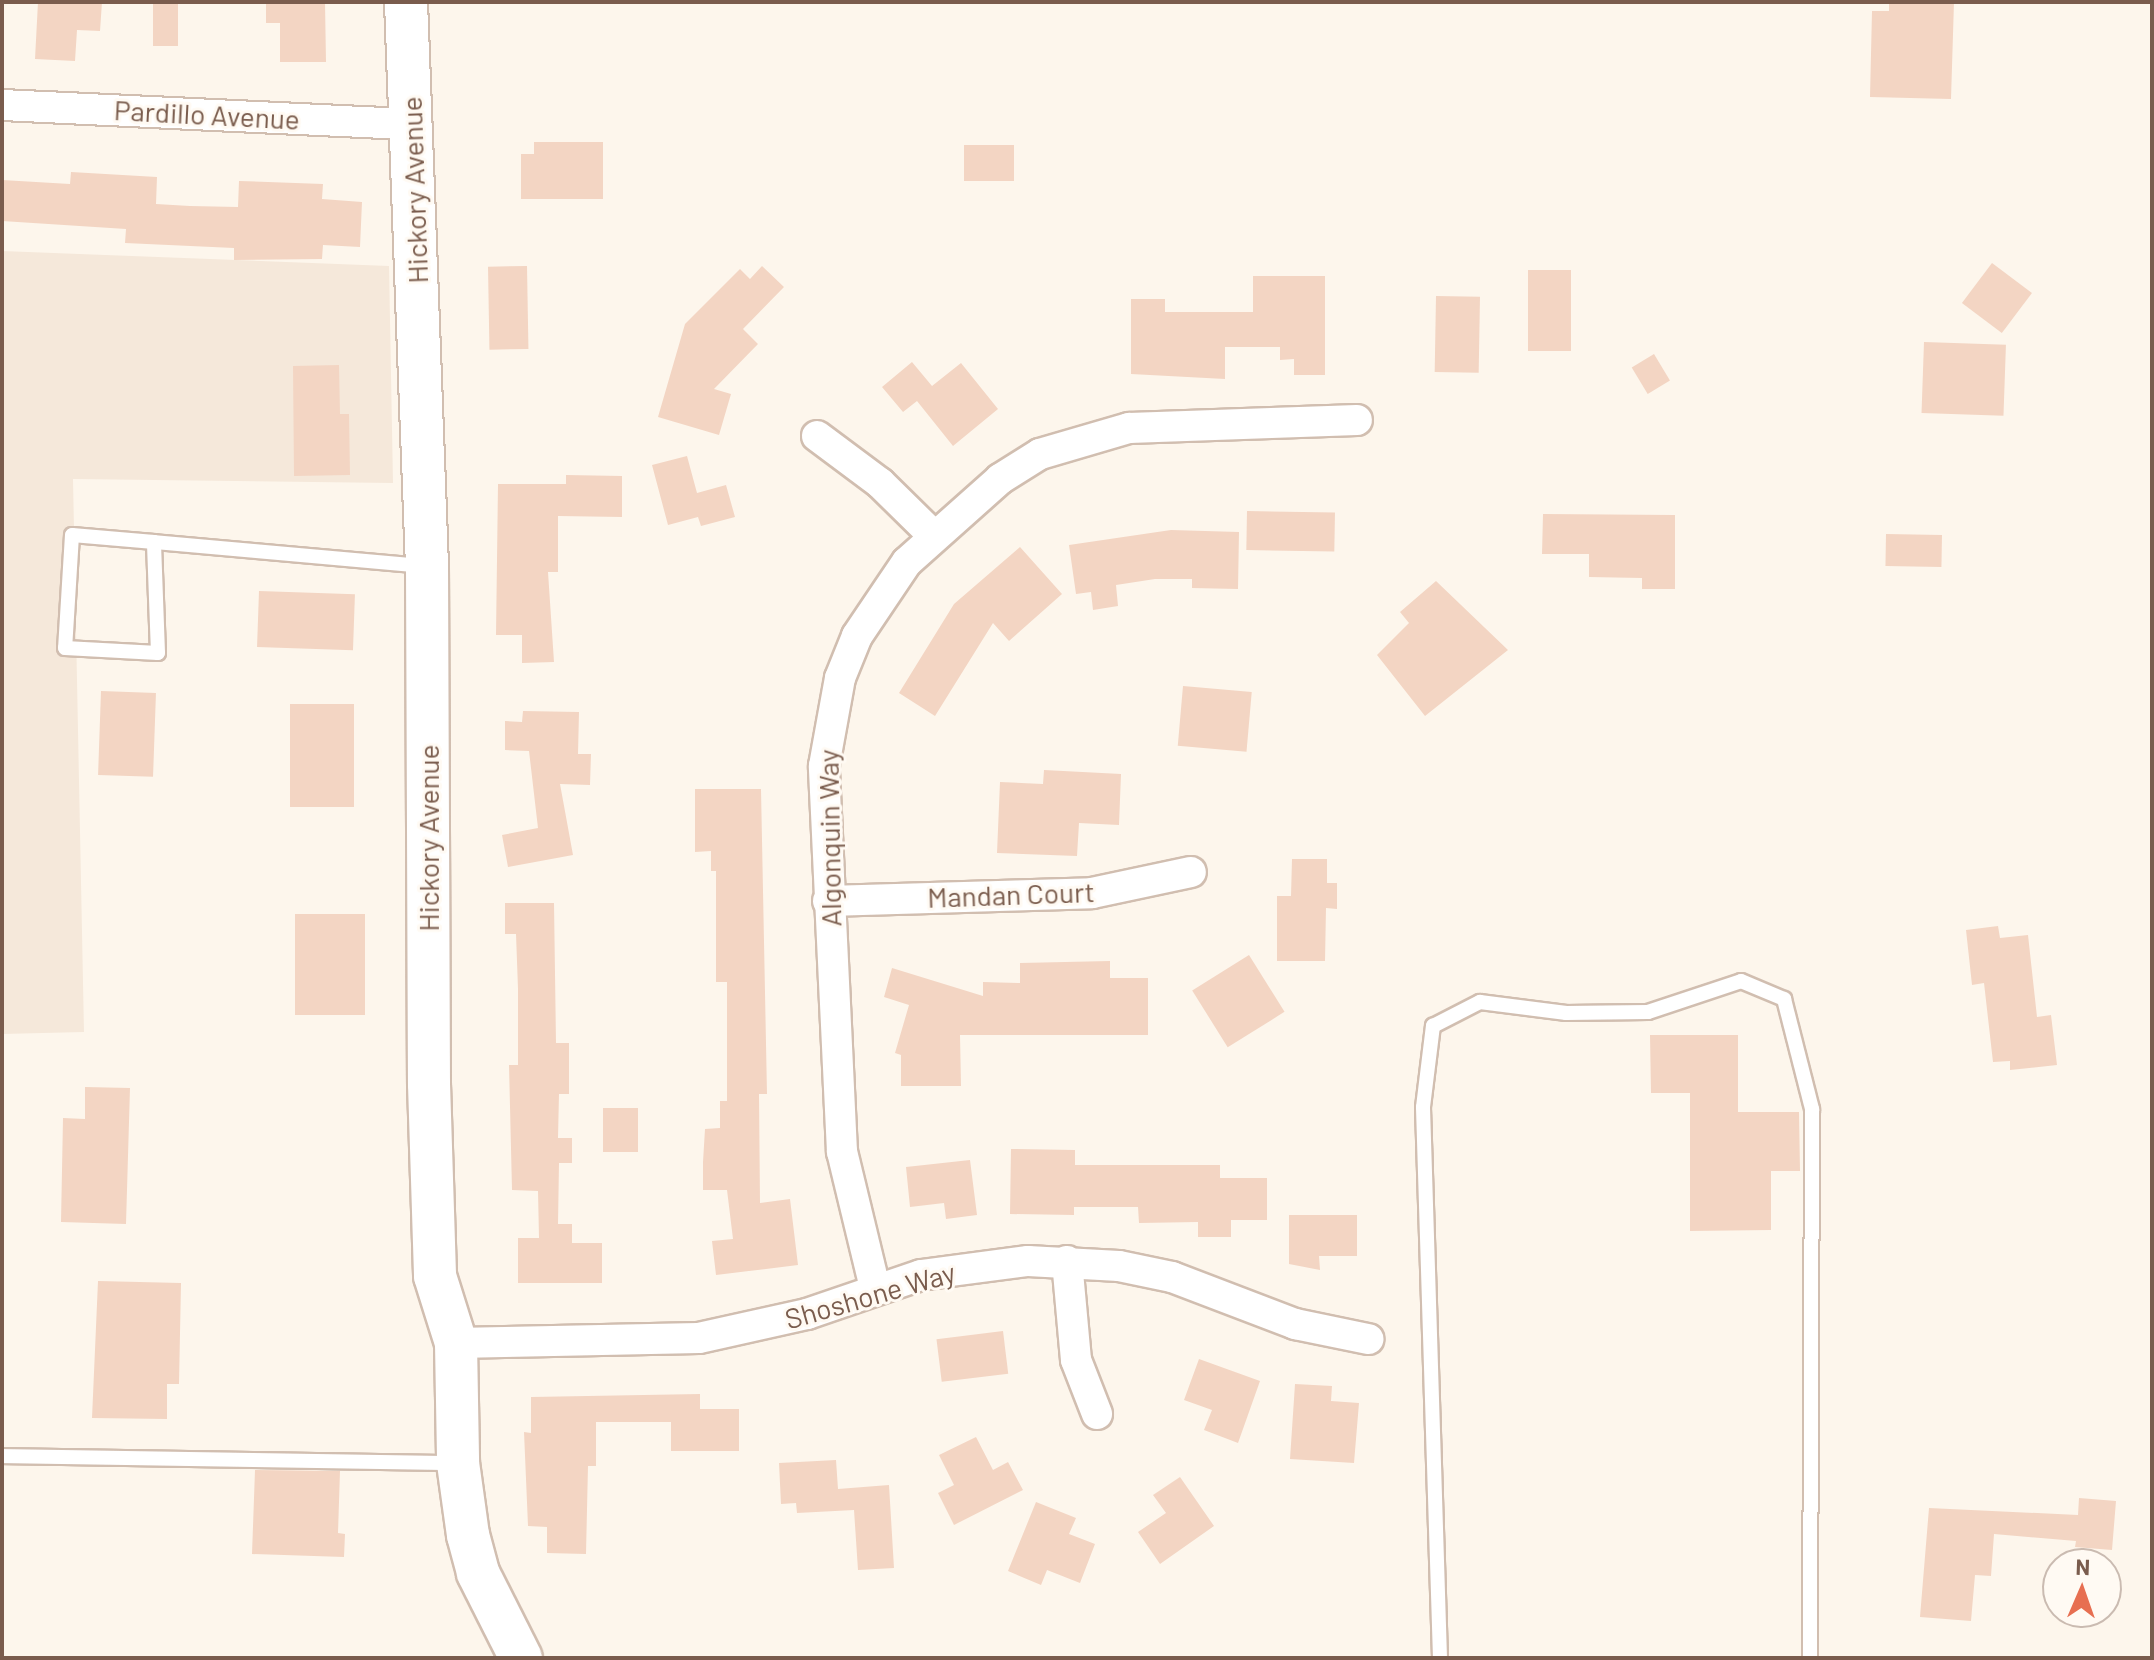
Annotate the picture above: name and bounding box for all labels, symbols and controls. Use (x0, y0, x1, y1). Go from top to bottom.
street label: Pardillo Avenue (113, 92, 301, 136)
street label: Hickory Avenue (394, 96, 434, 284)
street label: Hickory Avenue (411, 744, 445, 932)
street label: Algonquin Way (811, 749, 847, 927)
street label: Mandan Court (927, 874, 1095, 914)
street label: Shoshone Way (781, 1255, 959, 1335)
north arrow (2042, 1548, 2122, 1628)
text: N (2075, 1553, 2091, 1579)

